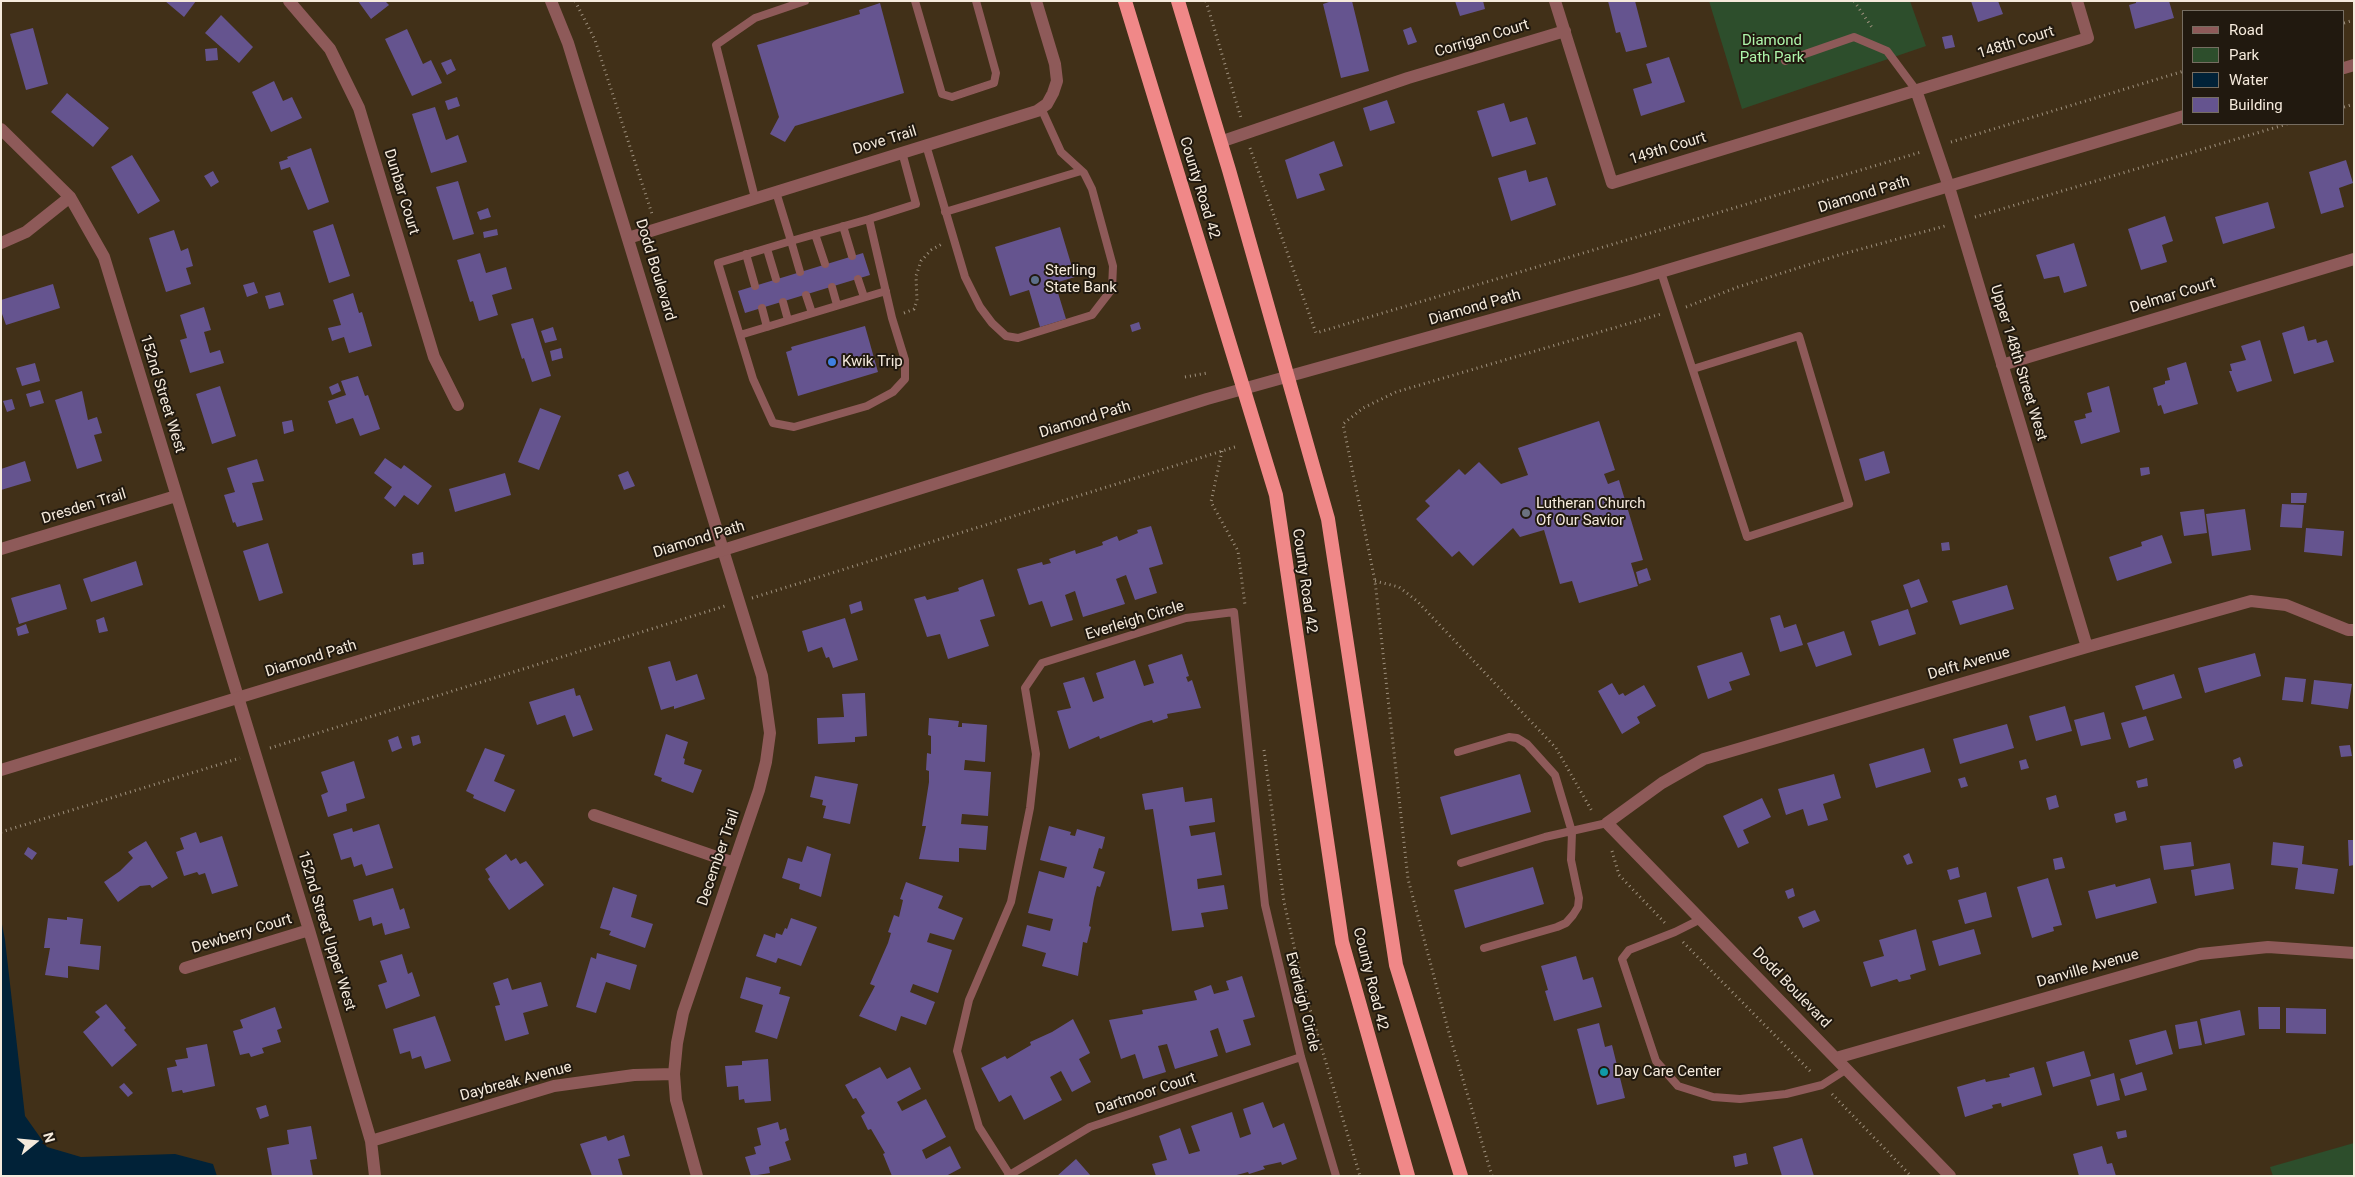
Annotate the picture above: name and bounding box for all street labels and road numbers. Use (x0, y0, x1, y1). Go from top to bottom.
street label: Corrigan Court (1433, 16, 1531, 62)
street label: 148th Court (1976, 23, 2056, 63)
street label: Dove Trail (851, 123, 919, 159)
street label: 149th Court (1628, 129, 1708, 169)
street label: County Road 42 (1175, 135, 1223, 241)
street label: Dunbar Court (379, 147, 423, 237)
street label: Diamond Path (1816, 173, 1912, 217)
street label: Dodd Boulevard (631, 217, 679, 323)
street label: Delmar Court (2128, 274, 2218, 318)
street label: Upper 148th Street West (1986, 283, 2050, 443)
street label: Diamond Path (1427, 286, 1523, 330)
street label: 152nd Street West (135, 333, 189, 455)
street label: Diamond Path (1037, 398, 1133, 442)
street label: Dresden Trail (40, 486, 128, 528)
street label: Diamond Path (651, 518, 747, 562)
street label: County Road 42 (1288, 527, 1320, 635)
street label: Everleigh Circle (1084, 597, 1186, 645)
street label: Diamond Path (263, 637, 359, 681)
street label: Delft Avenue (1926, 644, 2012, 684)
street label: December Trail (694, 808, 744, 908)
street label: 152nd Street Upper West (293, 849, 359, 1013)
street label: Dewberry Court (190, 910, 294, 958)
street label: County Road 42 (1348, 926, 1392, 1032)
street label: Dodd Boulevard (1748, 944, 1834, 1032)
street label: Danville Avenue (2035, 946, 2141, 992)
street label: Everleigh Circle (1281, 950, 1323, 1054)
street label: Daybreak Avenue (458, 1058, 574, 1106)
street label: Dartmoor Court (1094, 1069, 1198, 1119)

